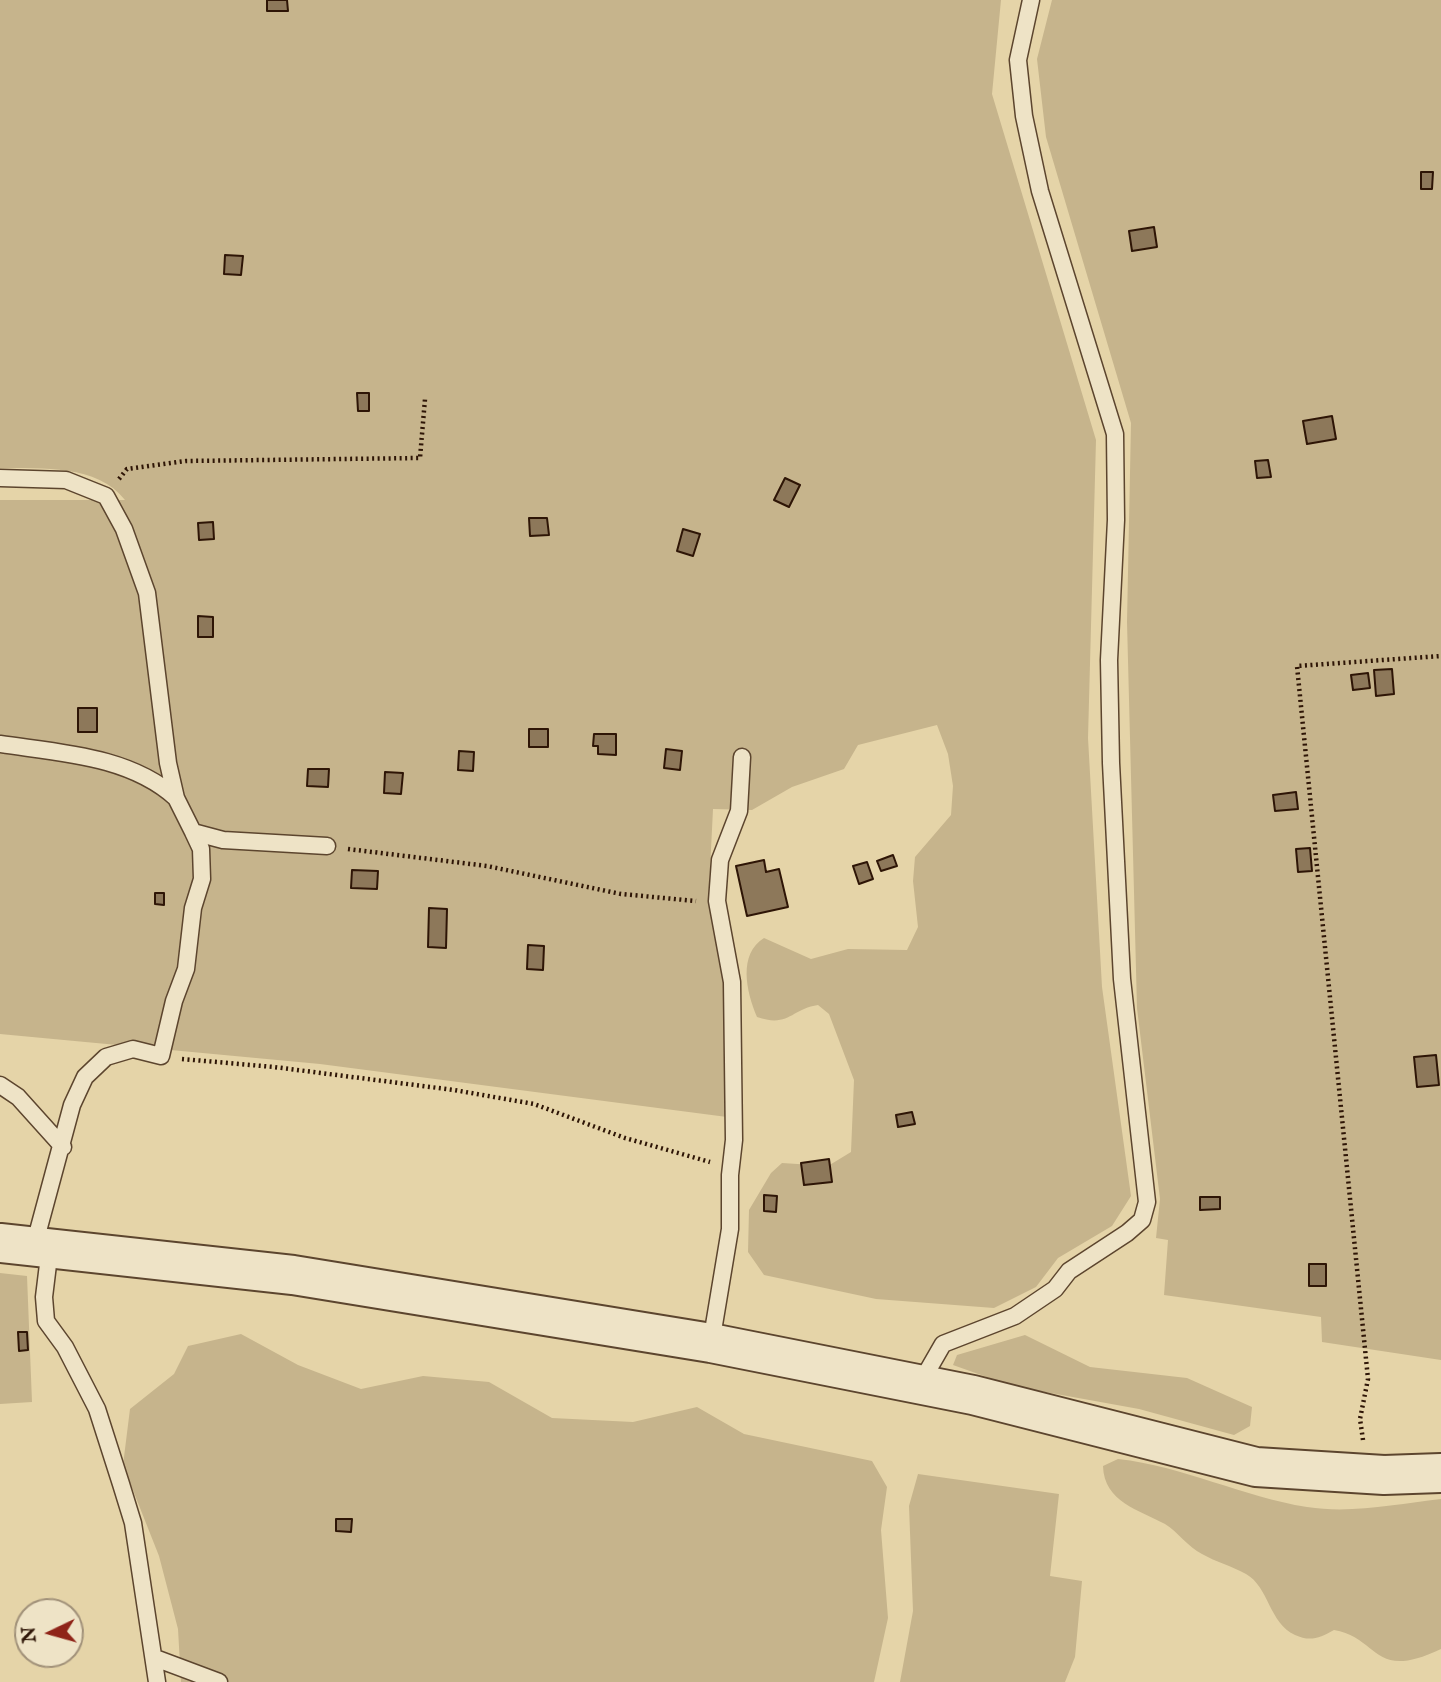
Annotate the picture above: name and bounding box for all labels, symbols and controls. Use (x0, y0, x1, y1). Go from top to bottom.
north arrow (14, 1598, 84, 1668)
text: N (17, 1625, 43, 1644)

